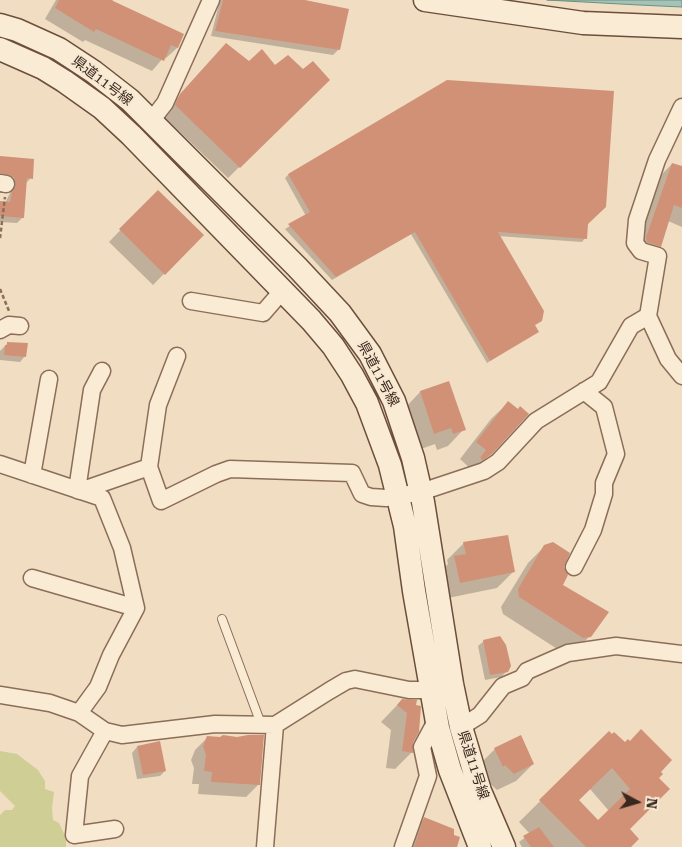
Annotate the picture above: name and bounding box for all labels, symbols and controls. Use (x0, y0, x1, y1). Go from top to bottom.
street label: 県道11号線 (68, 53, 136, 109)
street label: 県道11号線 (354, 338, 402, 410)
street label: 県道11号線 (454, 728, 492, 802)
north arrow (612, 777, 662, 827)
text: N (643, 797, 660, 810)

